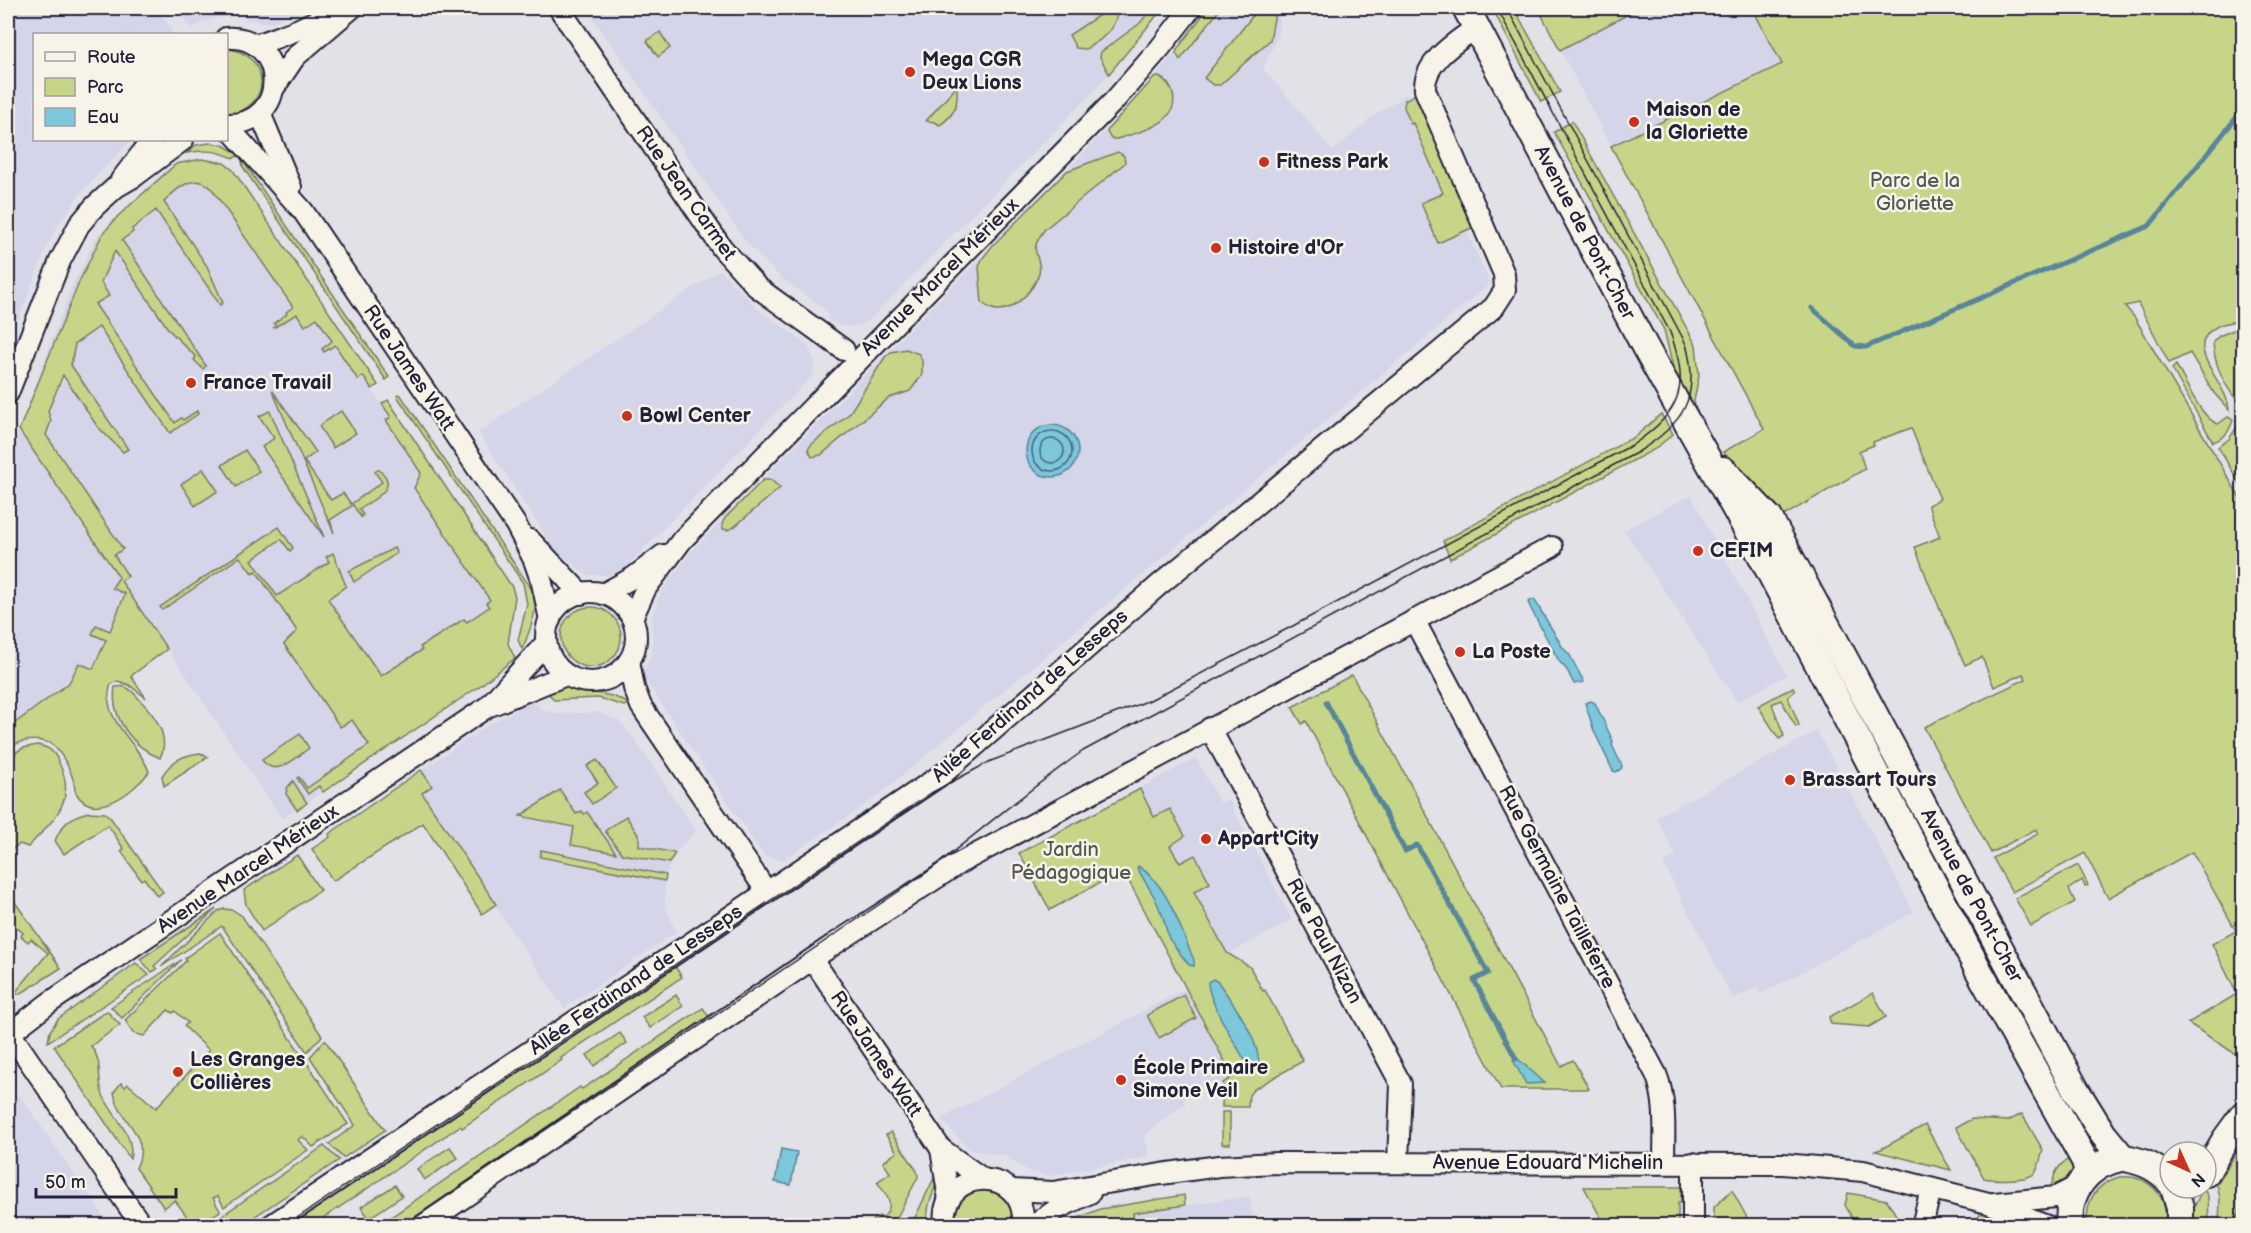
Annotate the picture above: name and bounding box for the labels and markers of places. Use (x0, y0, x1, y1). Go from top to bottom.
place label: Mega CGR Deux Lions (922, 48, 1022, 95)
marker: Mega CGR Deux Lions (903, 65, 917, 79)
place label: Maison de la Gloriette (1646, 98, 1748, 145)
marker: Maison de la Gloriette (1627, 115, 1641, 129)
place label: Fitness Park (1276, 150, 1389, 174)
marker: Fitness Park (1257, 155, 1271, 169)
place label: Histoire d'Or (1228, 236, 1344, 260)
marker: Histoire d'Or (1209, 241, 1223, 255)
place label: France Travail (203, 371, 331, 395)
marker: France Travail (184, 376, 198, 390)
place label: Bowl Center (639, 404, 752, 428)
marker: Bowl Center (620, 409, 634, 423)
place label: CEFIM (1710, 539, 1773, 563)
marker: CEFIM (1691, 544, 1705, 558)
place label: La Poste (1472, 640, 1551, 664)
marker: La Poste (1453, 645, 1467, 659)
place label: Brassart Tours (1802, 768, 1936, 792)
marker: Brassart Tours (1783, 773, 1797, 787)
place label: Appart'City (1217, 827, 1320, 851)
marker: Appart'City (1199, 832, 1213, 846)
place label: Les Granges Collières (190, 1048, 306, 1095)
place label: École Primaire Simone Veil (1133, 1054, 1268, 1103)
marker: Les Granges Collières (171, 1065, 185, 1079)
marker: École Primaire Simone Veil (1114, 1073, 1128, 1087)

